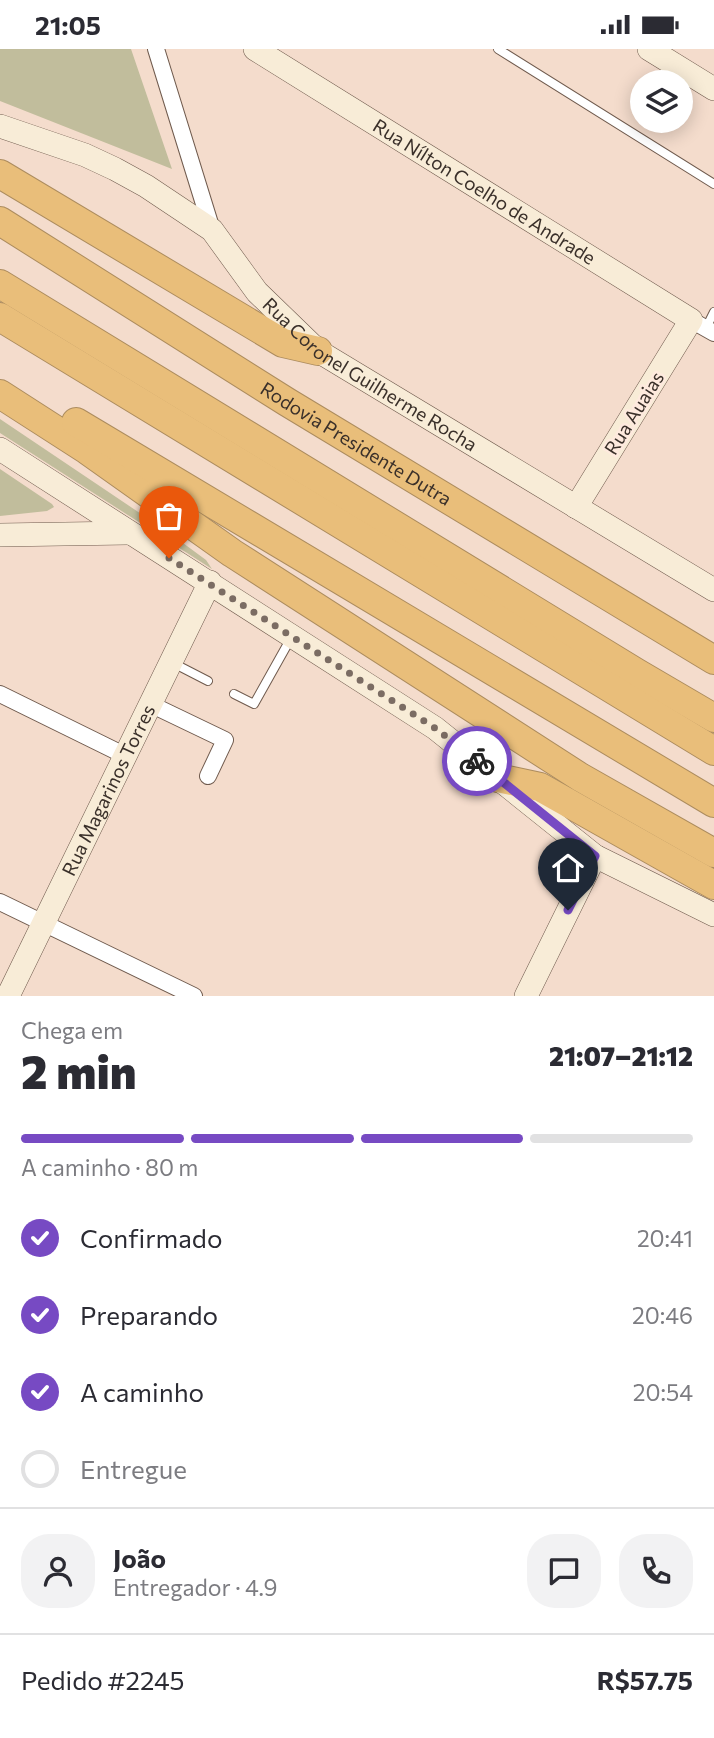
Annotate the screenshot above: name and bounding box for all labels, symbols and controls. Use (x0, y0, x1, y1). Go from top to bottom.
text: 21:05 (35, 9, 101, 40)
map controls (630, 70, 693, 133)
button: layers (630, 70, 693, 133)
street label: Rua Nílton Coelho de Andrade (369, 113, 600, 269)
street label: Rua Coronel Guilherme Rocha (259, 292, 482, 455)
street label: Rua Auaias (599, 367, 668, 459)
street label: Rodovia Presidente Dutra (257, 376, 456, 510)
pin (139, 486, 199, 558)
icon: bag (150, 497, 188, 535)
street label: Rua Magarinos Torres (57, 701, 159, 879)
courier (442, 726, 512, 796)
icon: bike (458, 742, 496, 780)
pin (538, 838, 598, 910)
icon: home (549, 849, 587, 887)
text: Chega em (21, 1016, 123, 1044)
text: 21:07–21:12 (549, 1040, 693, 1071)
text: 2 min (21, 1042, 137, 1098)
text: A caminho · 80 m (21, 1153, 198, 1181)
icon: check (21, 1219, 59, 1257)
text: Confirmado (80, 1222, 222, 1253)
text: 20:41 (637, 1224, 693, 1252)
icon: check (21, 1296, 59, 1334)
text: Preparando (80, 1299, 218, 1330)
text: 20:46 (632, 1301, 693, 1329)
icon: check (21, 1373, 59, 1411)
text: A caminho (80, 1376, 204, 1407)
text: 20:54 (633, 1378, 693, 1406)
text: Entregue (80, 1453, 187, 1484)
button: person (21, 1534, 95, 1608)
button: chat (527, 1534, 601, 1608)
button: phone (619, 1534, 693, 1608)
text: João (113, 1542, 166, 1573)
text: Entregador · 4.9 (113, 1573, 278, 1601)
text: Pedido #2245 (21, 1664, 185, 1695)
text: R$57.75 (597, 1664, 693, 1695)

